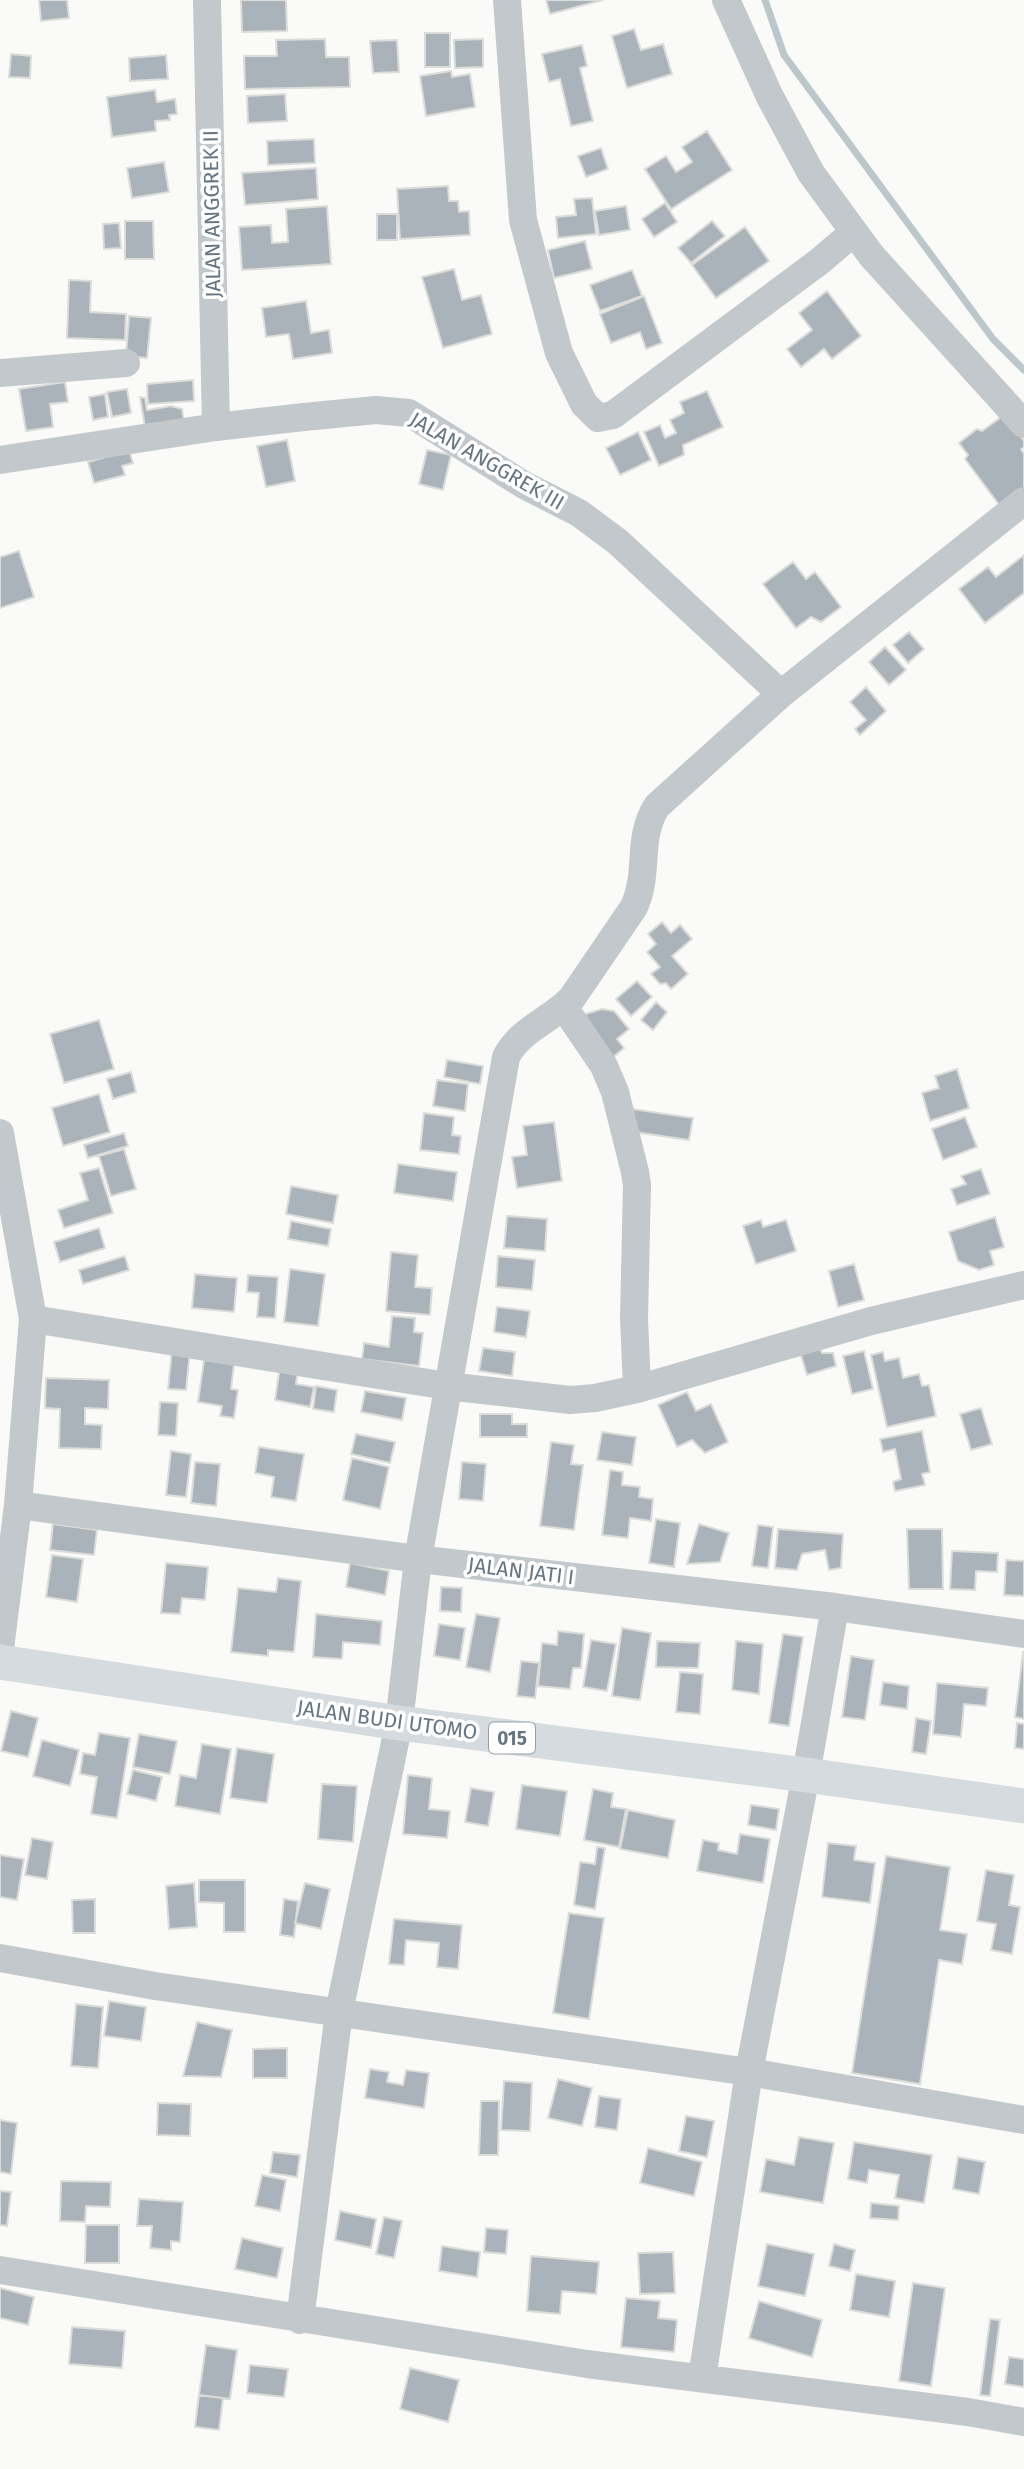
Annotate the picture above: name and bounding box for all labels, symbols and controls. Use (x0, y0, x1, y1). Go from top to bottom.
street label: JALAN ANGGREK II (198, 130, 226, 298)
street label: JALAN ANGGREK III (405, 406, 569, 516)
street label: JALAN JATI I (466, 1552, 576, 1590)
street label: JALAN BUDI UTOMO (295, 1694, 479, 1746)
road number: 015 (489, 1722, 535, 1754)

